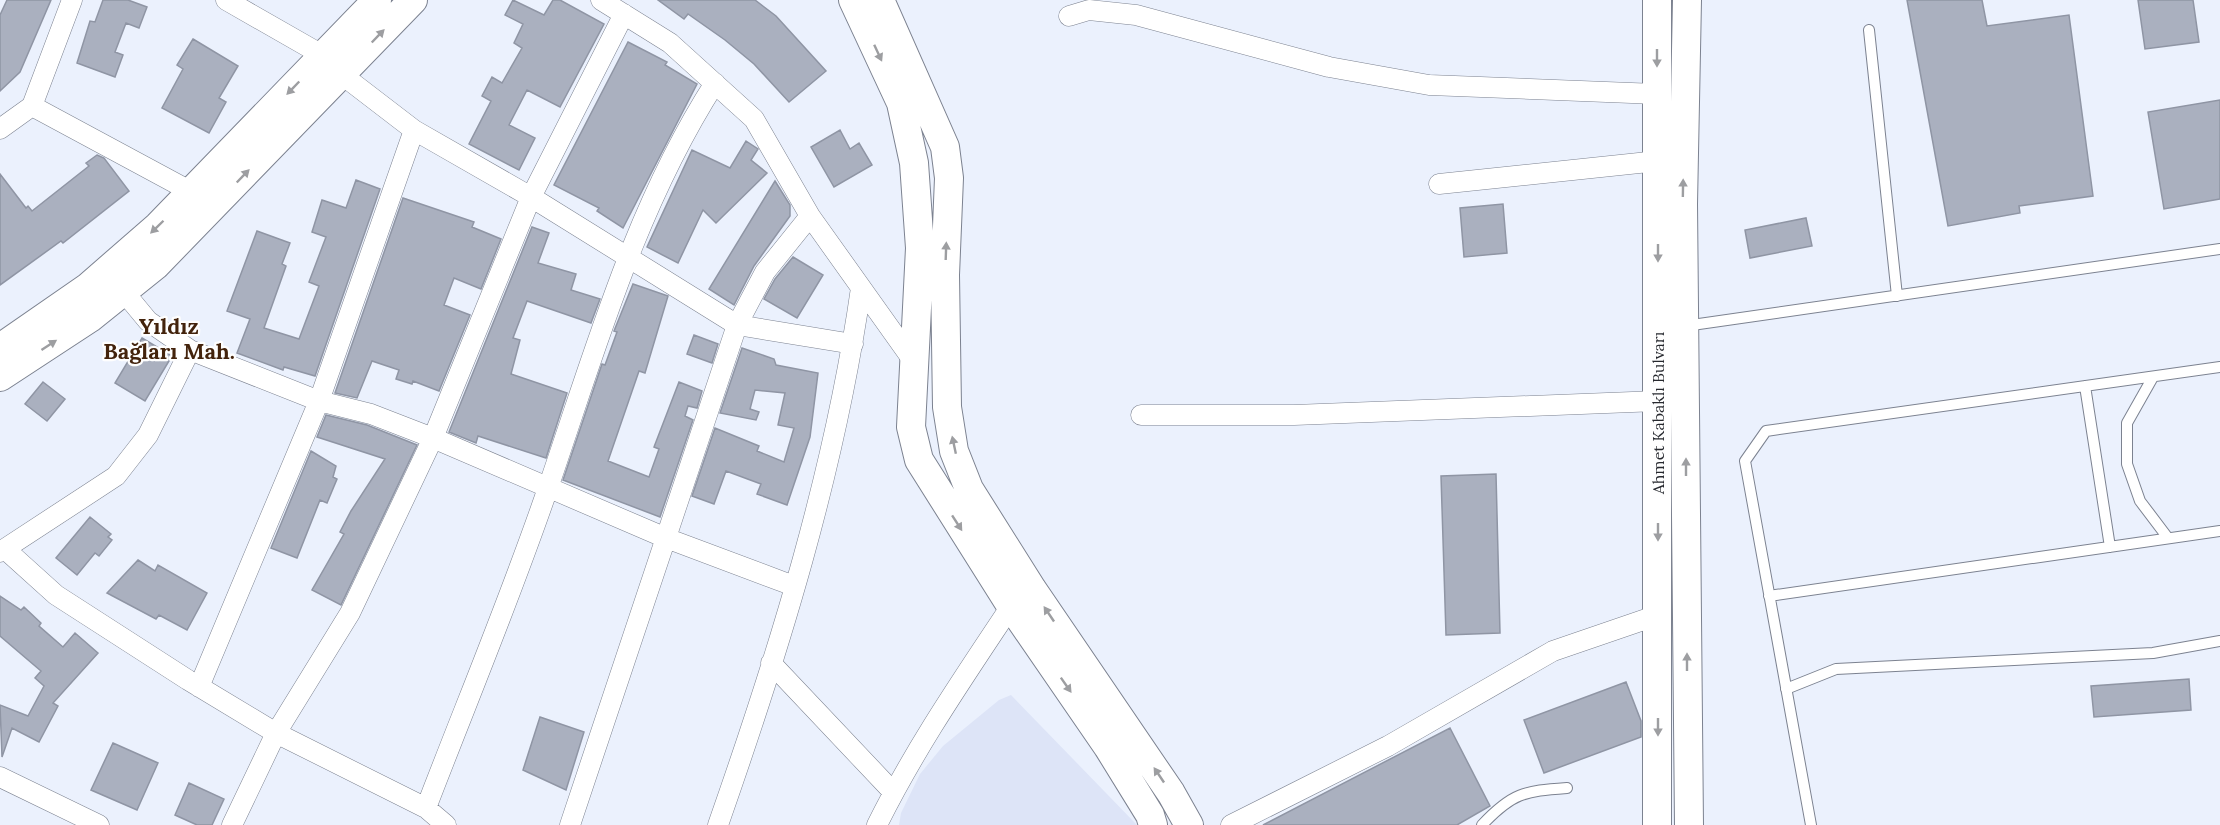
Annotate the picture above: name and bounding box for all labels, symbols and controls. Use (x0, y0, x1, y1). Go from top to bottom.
one-way arrow (371, 28, 385, 43)
one-way arrow (874, 44, 884, 62)
one-way arrow (1652, 49, 1662, 68)
one-way arrow (287, 80, 301, 94)
one-way arrow (235, 170, 249, 184)
one-way arrow (1678, 178, 1688, 197)
one-way arrow (149, 220, 164, 234)
one-way arrow (942, 241, 951, 260)
one-way arrow (1653, 244, 1663, 263)
district label: Yıldız Bağları Mah. (103, 312, 235, 365)
street label: Ahmet Kabaklı Bulvarı (1648, 332, 1668, 495)
one-way arrow (41, 340, 57, 351)
one-way arrow (949, 435, 958, 454)
one-way arrow (1681, 457, 1691, 476)
one-way arrow (952, 515, 963, 532)
one-way arrow (1653, 523, 1663, 542)
one-way arrow (1044, 606, 1055, 622)
one-way arrow (1682, 652, 1692, 671)
one-way arrow (1060, 677, 1072, 693)
one-way arrow (1653, 718, 1662, 737)
one-way arrow (1154, 767, 1165, 783)

